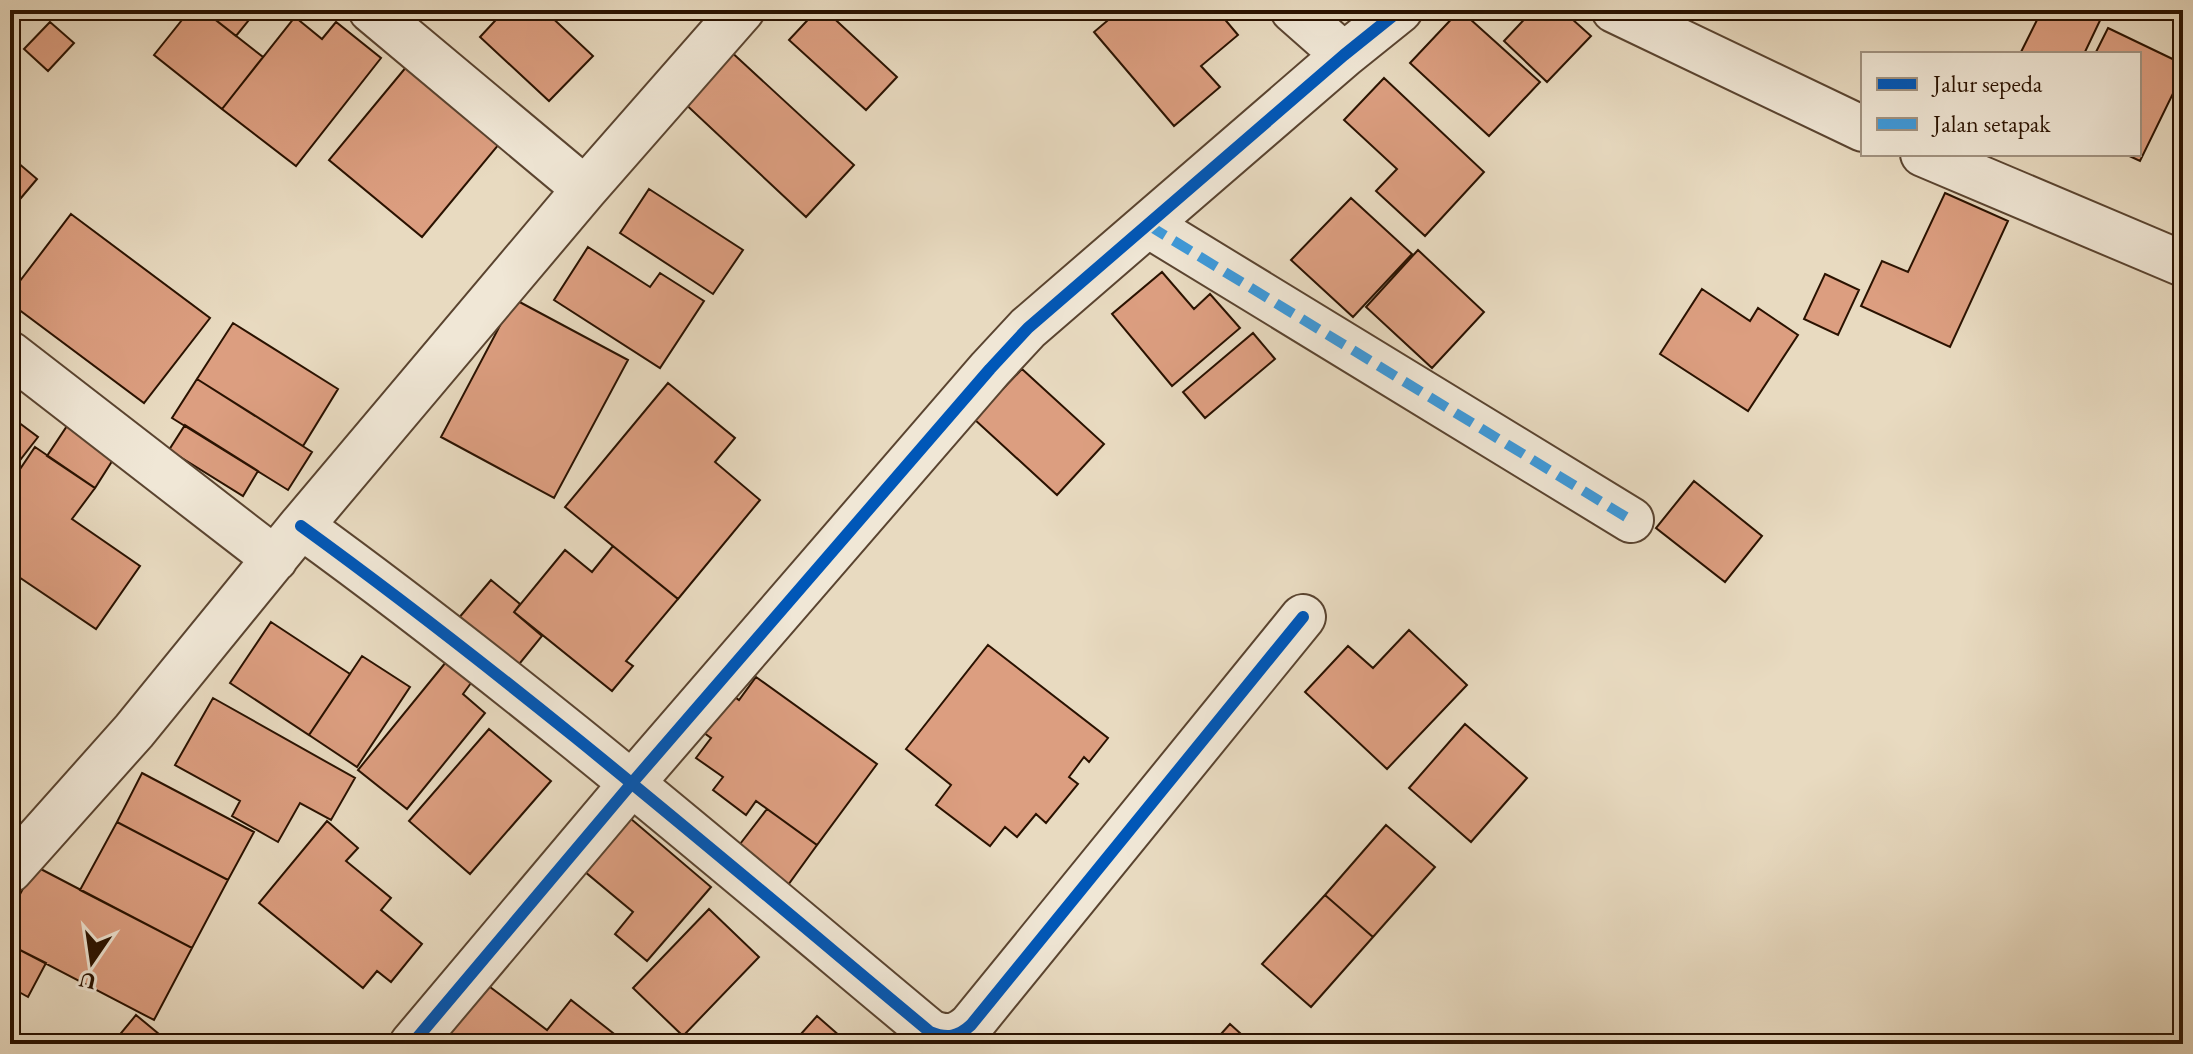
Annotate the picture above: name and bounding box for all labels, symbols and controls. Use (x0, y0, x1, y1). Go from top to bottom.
legend (1861, 52, 2141, 156)
text: Jalur sepeda (1931, 68, 2043, 99)
text: Jalan setapak (1931, 108, 2051, 139)
north arrow (52, 922, 132, 1002)
text: U (76, 965, 99, 997)

